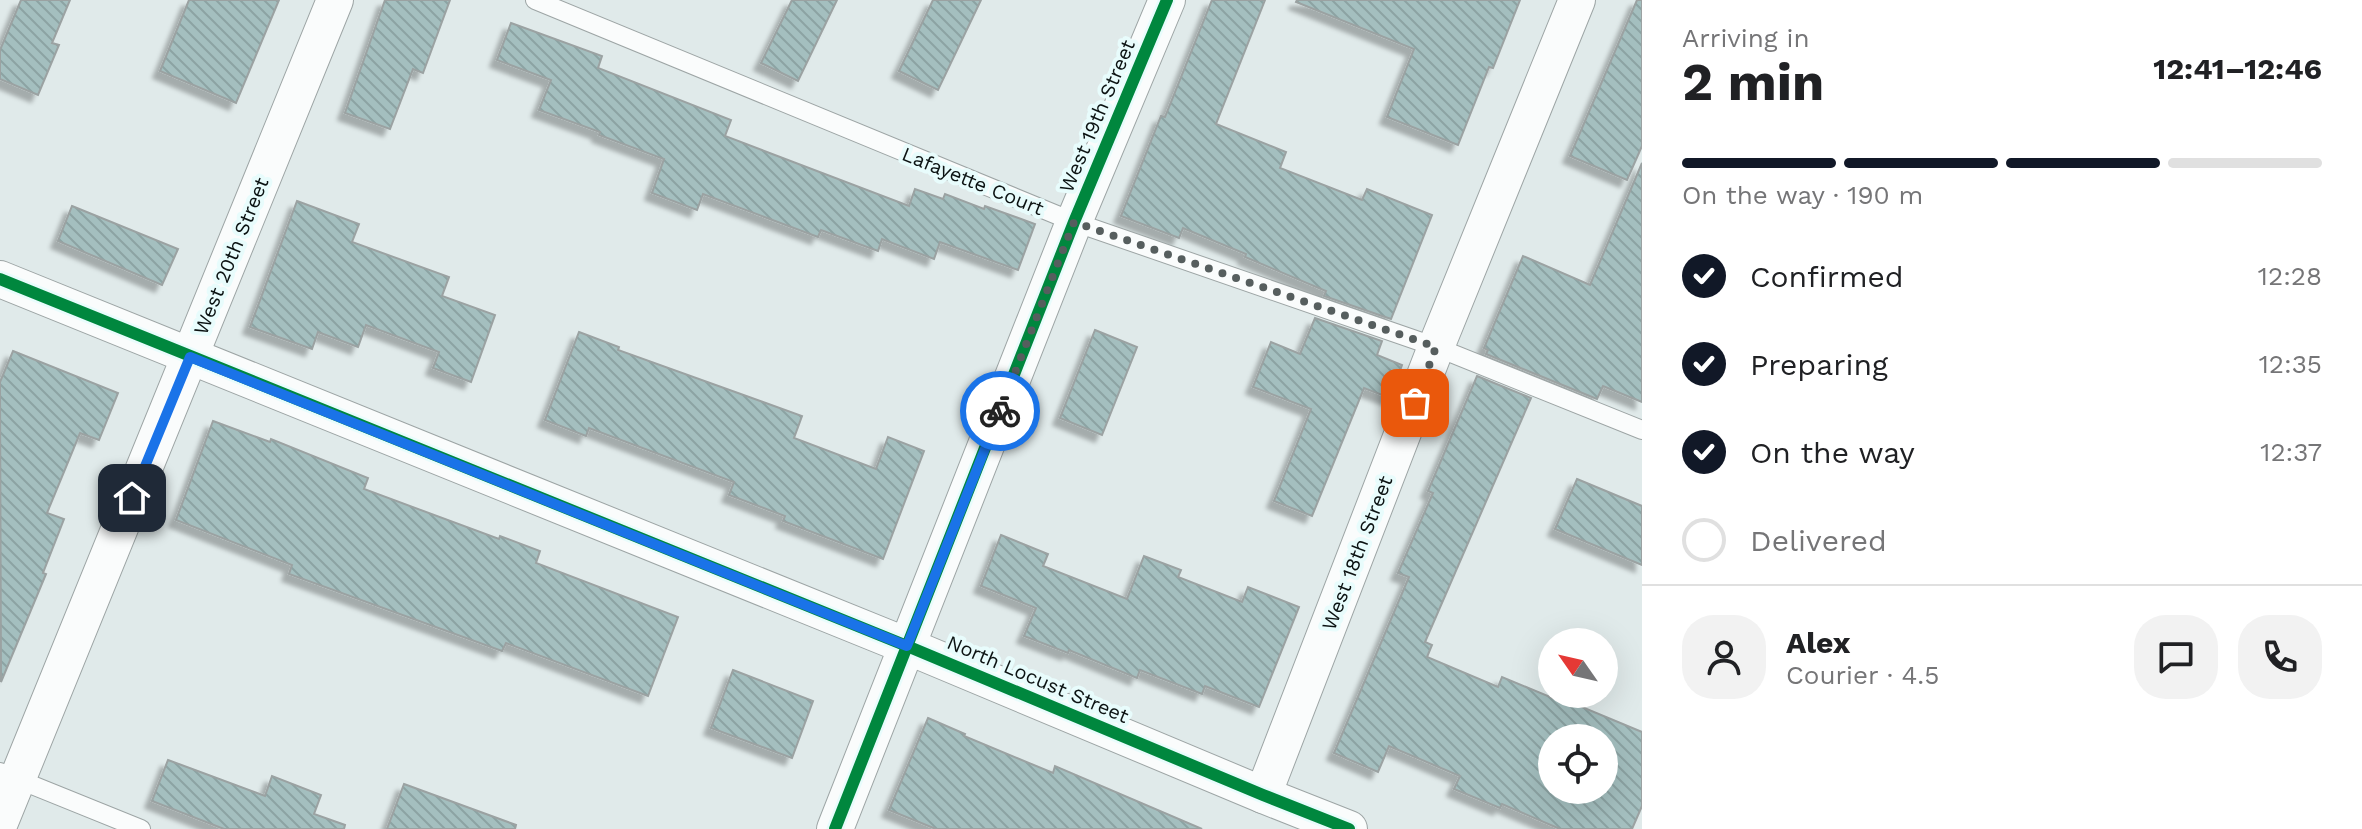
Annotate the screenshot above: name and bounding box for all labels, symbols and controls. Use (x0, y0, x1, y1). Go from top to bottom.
text: Arriving in (1682, 23, 1810, 53)
street label: West 19th Street (1054, 36, 1140, 196)
text: 12:41–12:46 (2153, 51, 2322, 86)
text: 2 min (1682, 52, 1824, 113)
street label: Lafayette Court (899, 142, 1048, 221)
street label: West 20th Street (188, 173, 274, 338)
text: On the way · 190 m (1682, 180, 1923, 210)
icon: check (1682, 254, 1726, 298)
text: Confirmed (1750, 259, 1904, 294)
text: 12:28 (2258, 261, 2322, 291)
icon: check (1682, 342, 1726, 386)
text: Preparing (1750, 347, 1888, 382)
text: 12:35 (2259, 349, 2322, 379)
pin (1381, 369, 1449, 437)
courier (960, 371, 1040, 451)
icon: bag (1393, 381, 1437, 425)
icon: bike (978, 389, 1022, 433)
icon: check (1682, 430, 1726, 474)
text: On the way (1750, 435, 1915, 470)
text: 12:37 (2260, 437, 2322, 467)
pin (98, 464, 166, 532)
street label: West 18th Street (1317, 472, 1398, 634)
icon: home (110, 476, 154, 520)
text: Delivered (1750, 523, 1887, 558)
button: person (1682, 615, 1766, 699)
button: chat (2134, 615, 2218, 699)
button: phone (2238, 615, 2322, 699)
text: Alex (1786, 625, 1850, 660)
north arrow (1538, 628, 1618, 708)
map controls (1538, 628, 1618, 804)
street label: North Locust Street (944, 630, 1133, 728)
text: Courier · 4.5 (1786, 660, 1939, 690)
button: locate (1538, 724, 1618, 804)

